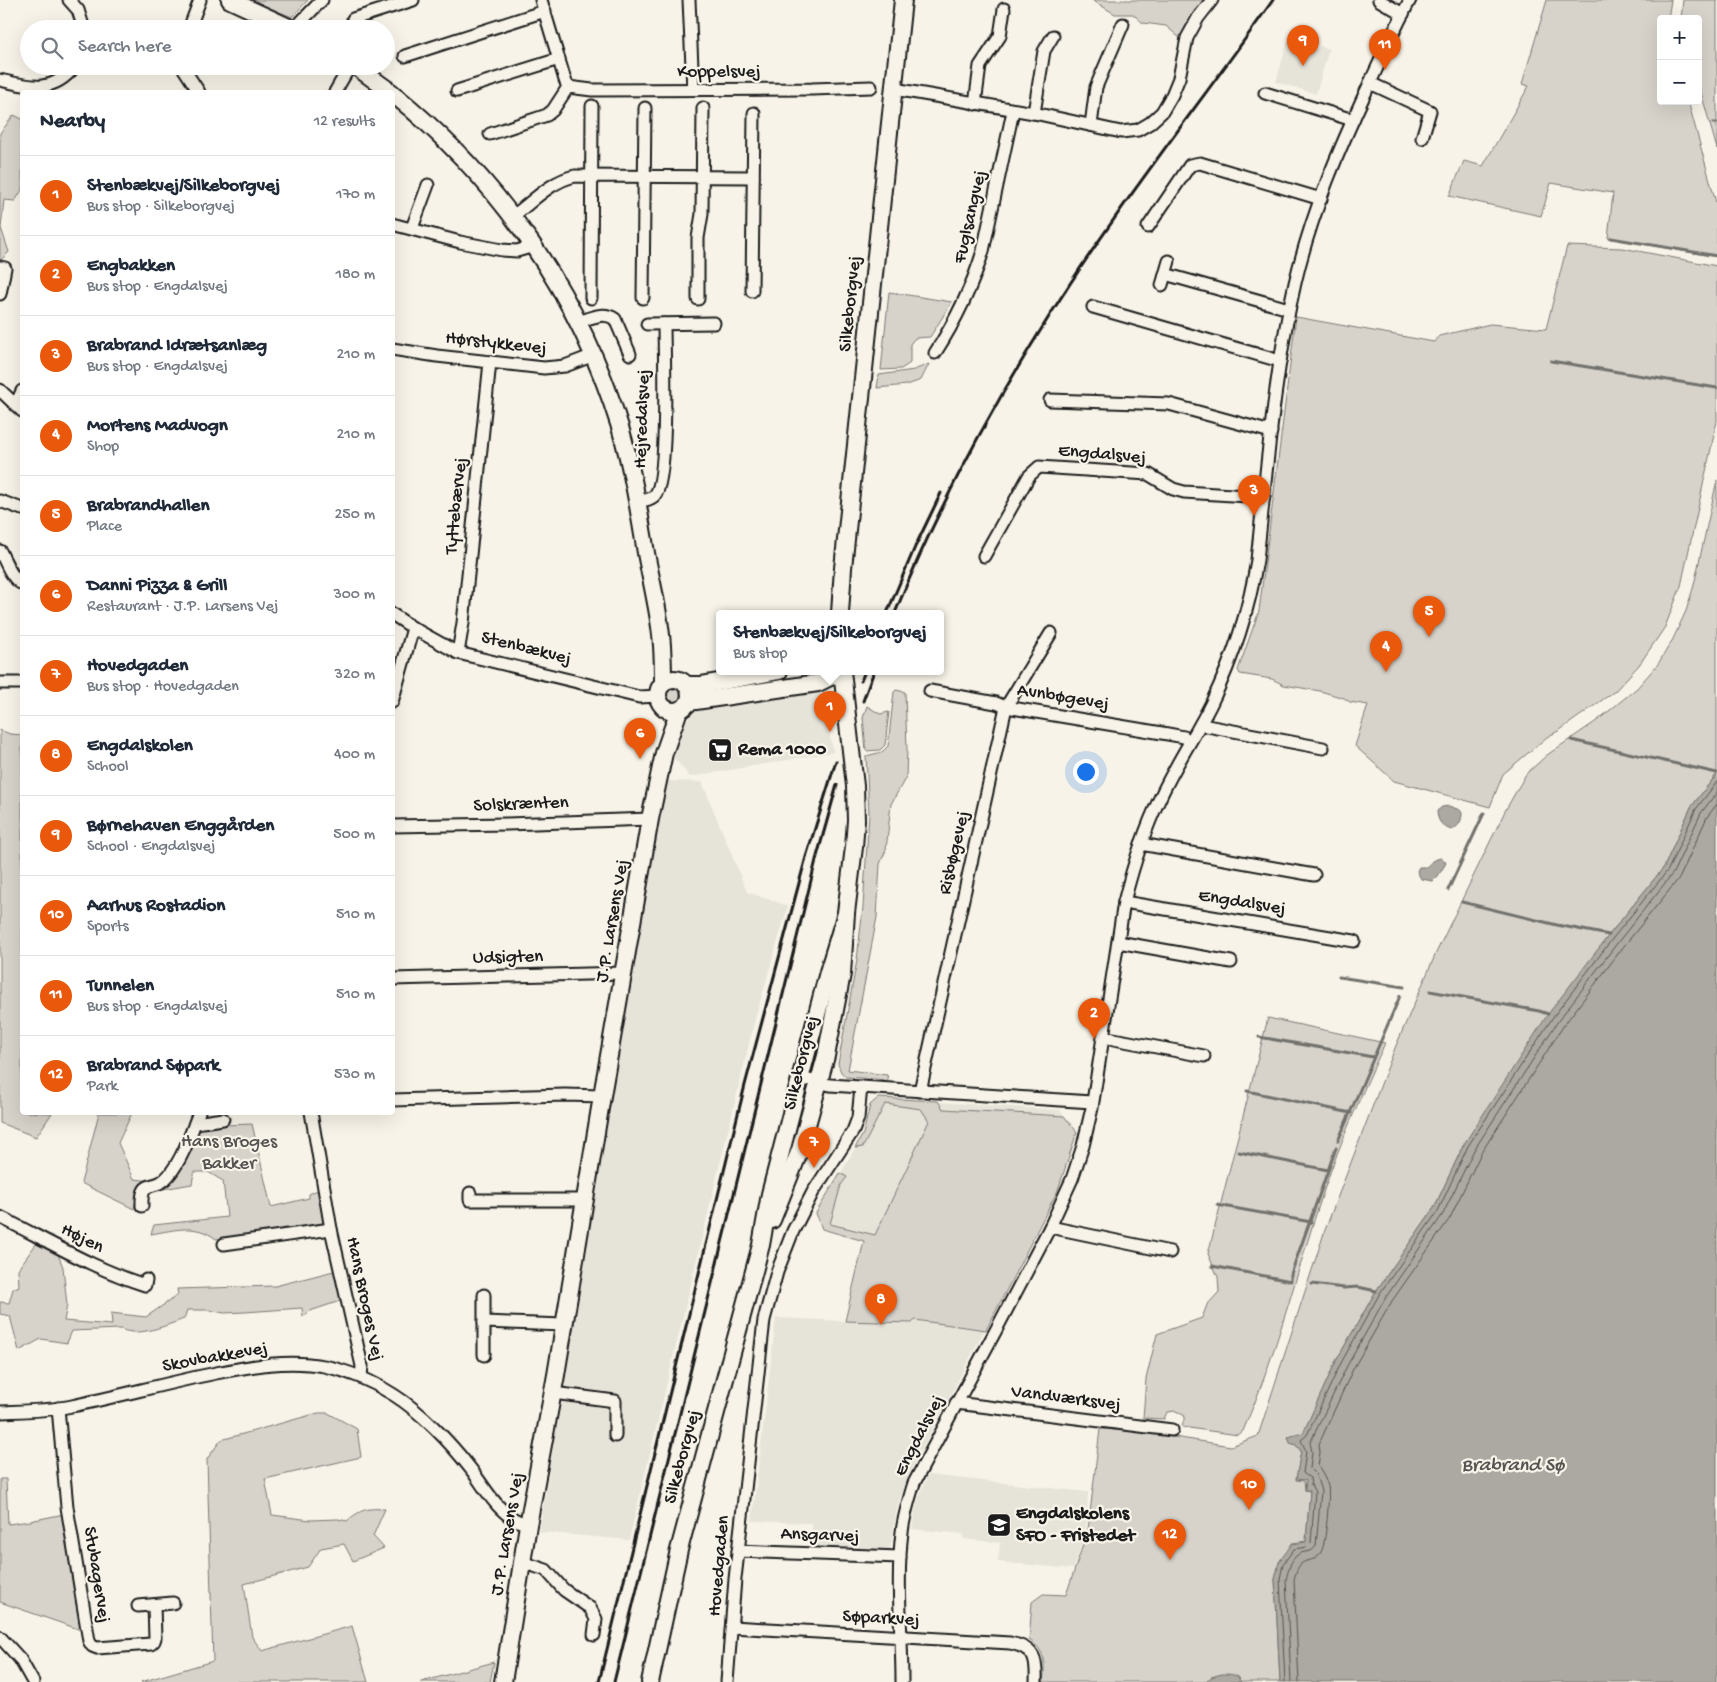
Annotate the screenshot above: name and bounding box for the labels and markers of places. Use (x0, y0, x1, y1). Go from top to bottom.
pin: 9 (1287, 25, 1319, 66)
pin: 11 (1369, 29, 1401, 70)
pin: 3 (1238, 475, 1270, 516)
pin: 5 (1413, 596, 1445, 637)
pin: 4 (1370, 631, 1402, 672)
pin: 1 (814, 691, 846, 732)
pin: 6 (624, 718, 656, 759)
supermarket icon: Rema 1000 (707, 737, 733, 763)
place label: Rema 1000 (737, 739, 827, 762)
pin: 2 (1078, 998, 1110, 1039)
pin: 7 (798, 1127, 830, 1168)
pin: 8 (865, 1284, 897, 1325)
pin: 10 (1233, 1469, 1265, 1510)
place label: Engdalskolens SFO - Fristedet (1016, 1503, 1137, 1548)
school or university icon: Engdalskolens SFO - Fristedet (986, 1512, 1012, 1538)
pin: 12 (1154, 1519, 1186, 1560)

